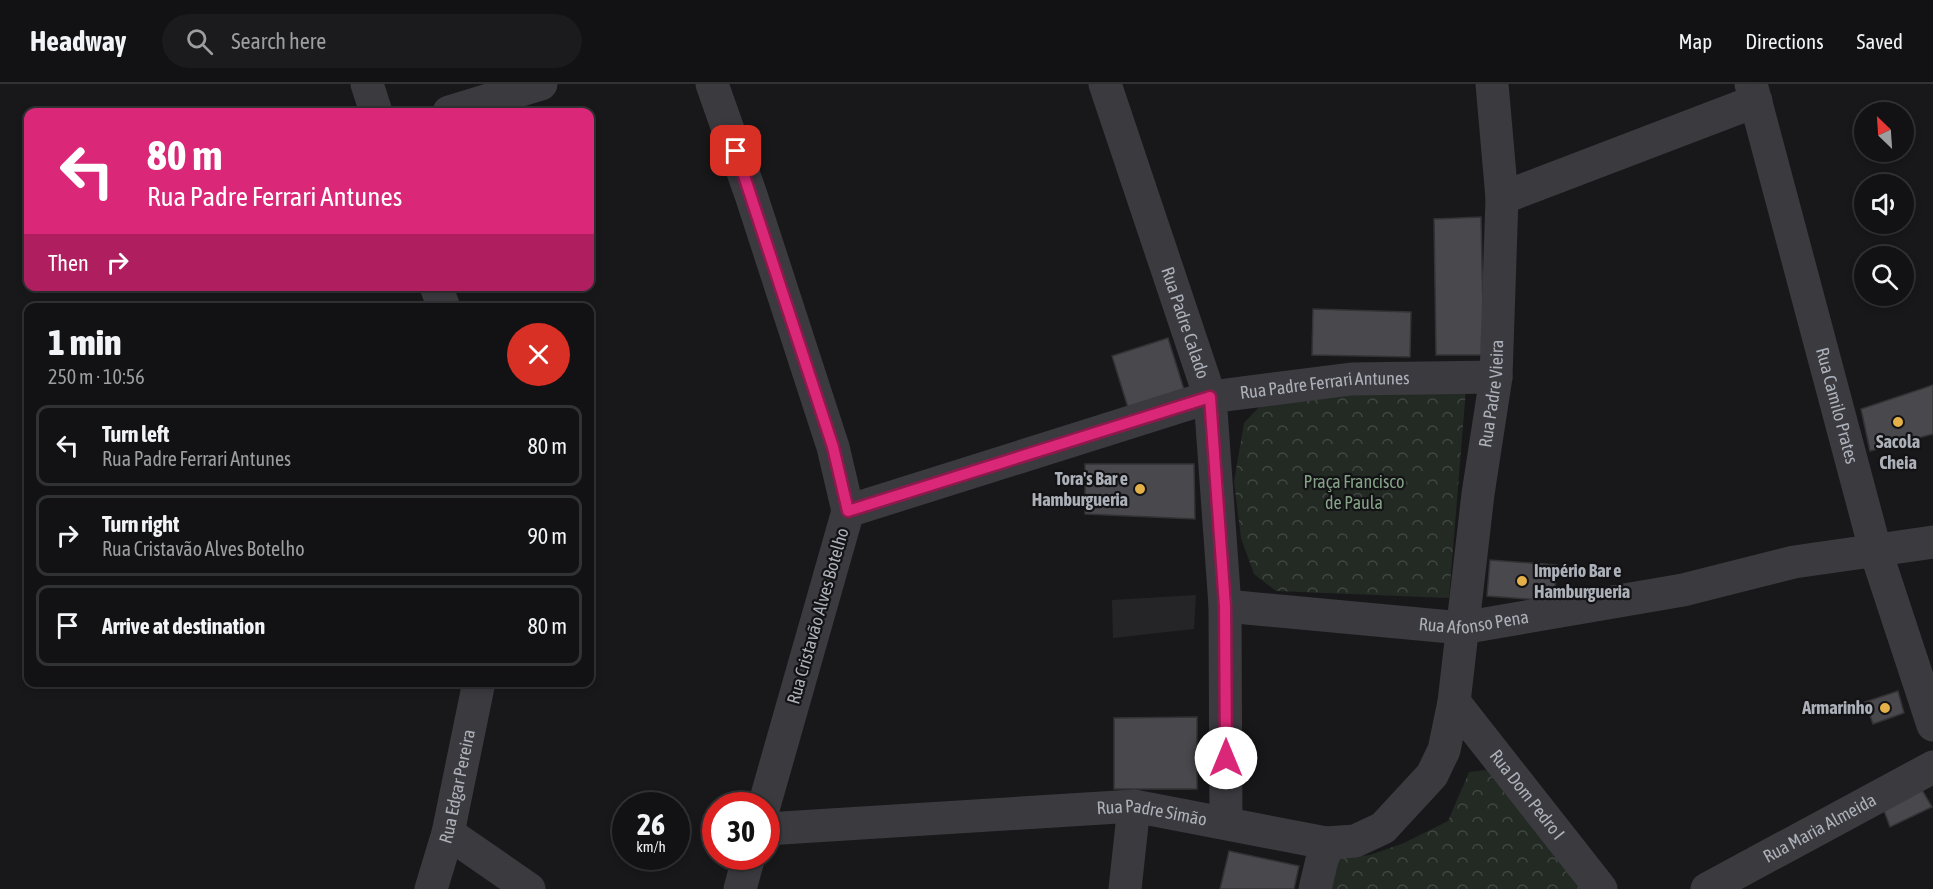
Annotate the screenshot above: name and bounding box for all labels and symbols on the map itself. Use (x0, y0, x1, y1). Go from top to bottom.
north arrow (1854, 102, 1914, 162)
pin (710, 125, 761, 176)
street label: Rua Padre Calado (1157, 264, 1214, 381)
street label: Rua Padre Vieira (1474, 339, 1507, 449)
street label: Rua Camilo Prates (1812, 345, 1863, 466)
street label: Rua Padre Ferrari Antunes (1239, 367, 1410, 403)
marker: Sacola Cheia (1891, 415, 1905, 429)
place label: Sacola Cheia (1876, 431, 1920, 473)
place label: Tora's Bar e Hamburgueria (1032, 468, 1128, 510)
park label: Praça Francisco de Paula (1304, 471, 1404, 513)
marker: Tora's Bar e Hamburgueria (1133, 482, 1147, 496)
street label: Rua Cristavão Alves Botelho (782, 525, 853, 706)
place label: Império Bar e Hamburgueria (1534, 560, 1630, 602)
marker: Império Bar e Hamburgueria (1515, 574, 1529, 588)
street label: Rua Afonso Pena (1418, 606, 1530, 638)
place label: Armarinho (1801, 697, 1873, 718)
marker: Armarinho (1878, 701, 1892, 715)
position arrow (1194, 726, 1258, 790)
street label: Rua Edgar Pereira (434, 727, 479, 846)
street label: Rua Dom Pedro I (1485, 745, 1569, 844)
street label: Rua Maria Almeida (1759, 789, 1879, 867)
speed limit sign: 30 (702, 792, 780, 870)
street label: Rua Padre Simão (1096, 795, 1209, 830)

